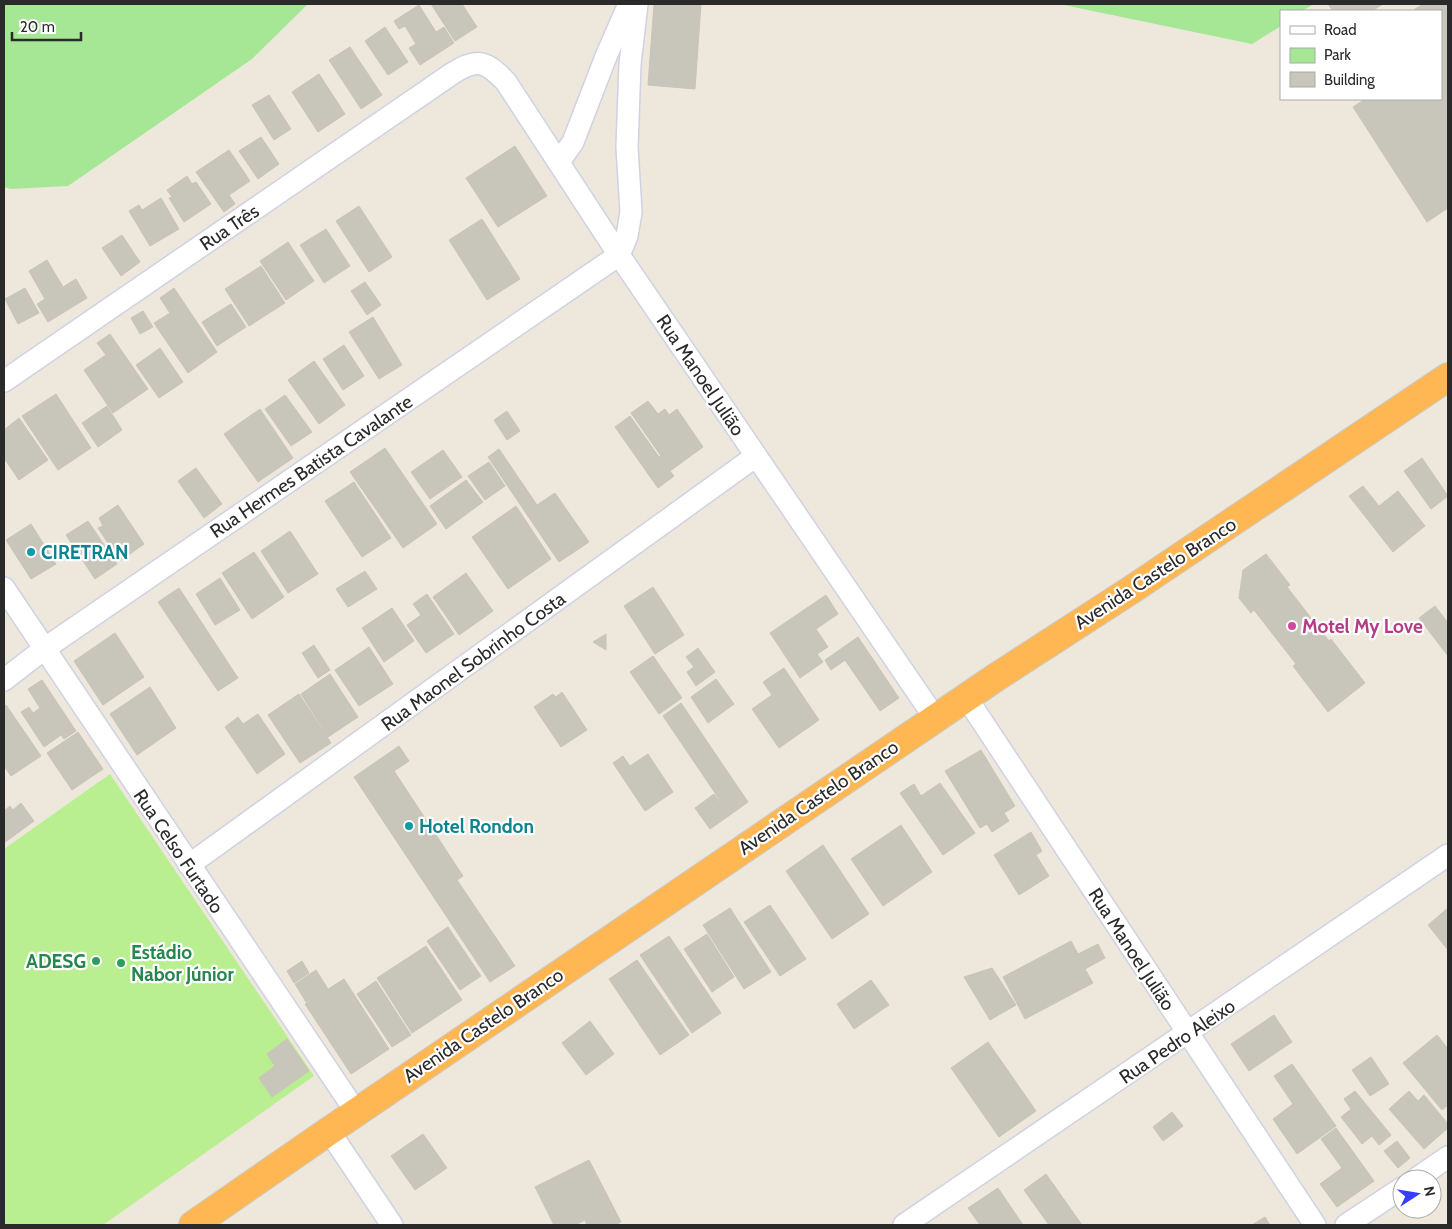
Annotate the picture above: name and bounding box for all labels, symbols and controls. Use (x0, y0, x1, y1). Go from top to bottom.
scale bar (12, 10, 81, 42)
legend (1280, 10, 1442, 100)
text: 20 m (20, 18, 55, 36)
text: Road (1324, 21, 1357, 39)
text: Park (1324, 46, 1351, 64)
text: Building (1324, 71, 1375, 89)
street label: Rua Três (195, 199, 263, 256)
street label: Rua Manoel Julião (652, 310, 750, 440)
street label: Rua Hermes Batista Cavalante (206, 390, 417, 543)
street label: Avenida Castelo Branco (1070, 513, 1240, 634)
place label: CIRETRAN (41, 541, 128, 564)
marker: CIRETRAN (25, 546, 37, 558)
street label: Rua Maonel Sobrinho Costa (377, 587, 570, 736)
place label: Motel My Love (1302, 615, 1423, 638)
marker: Motel My Love (1286, 620, 1298, 632)
street label: Avenida Castelo Branco (734, 735, 903, 860)
street label: Rua Celso Furtado (129, 785, 229, 918)
place label: Hotel Rondon (419, 815, 534, 838)
marker: Hotel Rondon (403, 820, 415, 832)
street label: Rua Manoel Julião (1083, 884, 1180, 1015)
place label: Estádio Nabor Júnior (131, 941, 234, 986)
place label: ADESG (26, 950, 86, 973)
marker: ADESG (90, 955, 102, 967)
marker: Estádio Nabor Júnior (115, 957, 127, 969)
street label: Avenida Castelo Branco (399, 963, 568, 1088)
street label: Rua Pedro Aleixo (1115, 994, 1240, 1089)
north arrow (1392, 1169, 1442, 1219)
text: N (1420, 1185, 1440, 1198)

